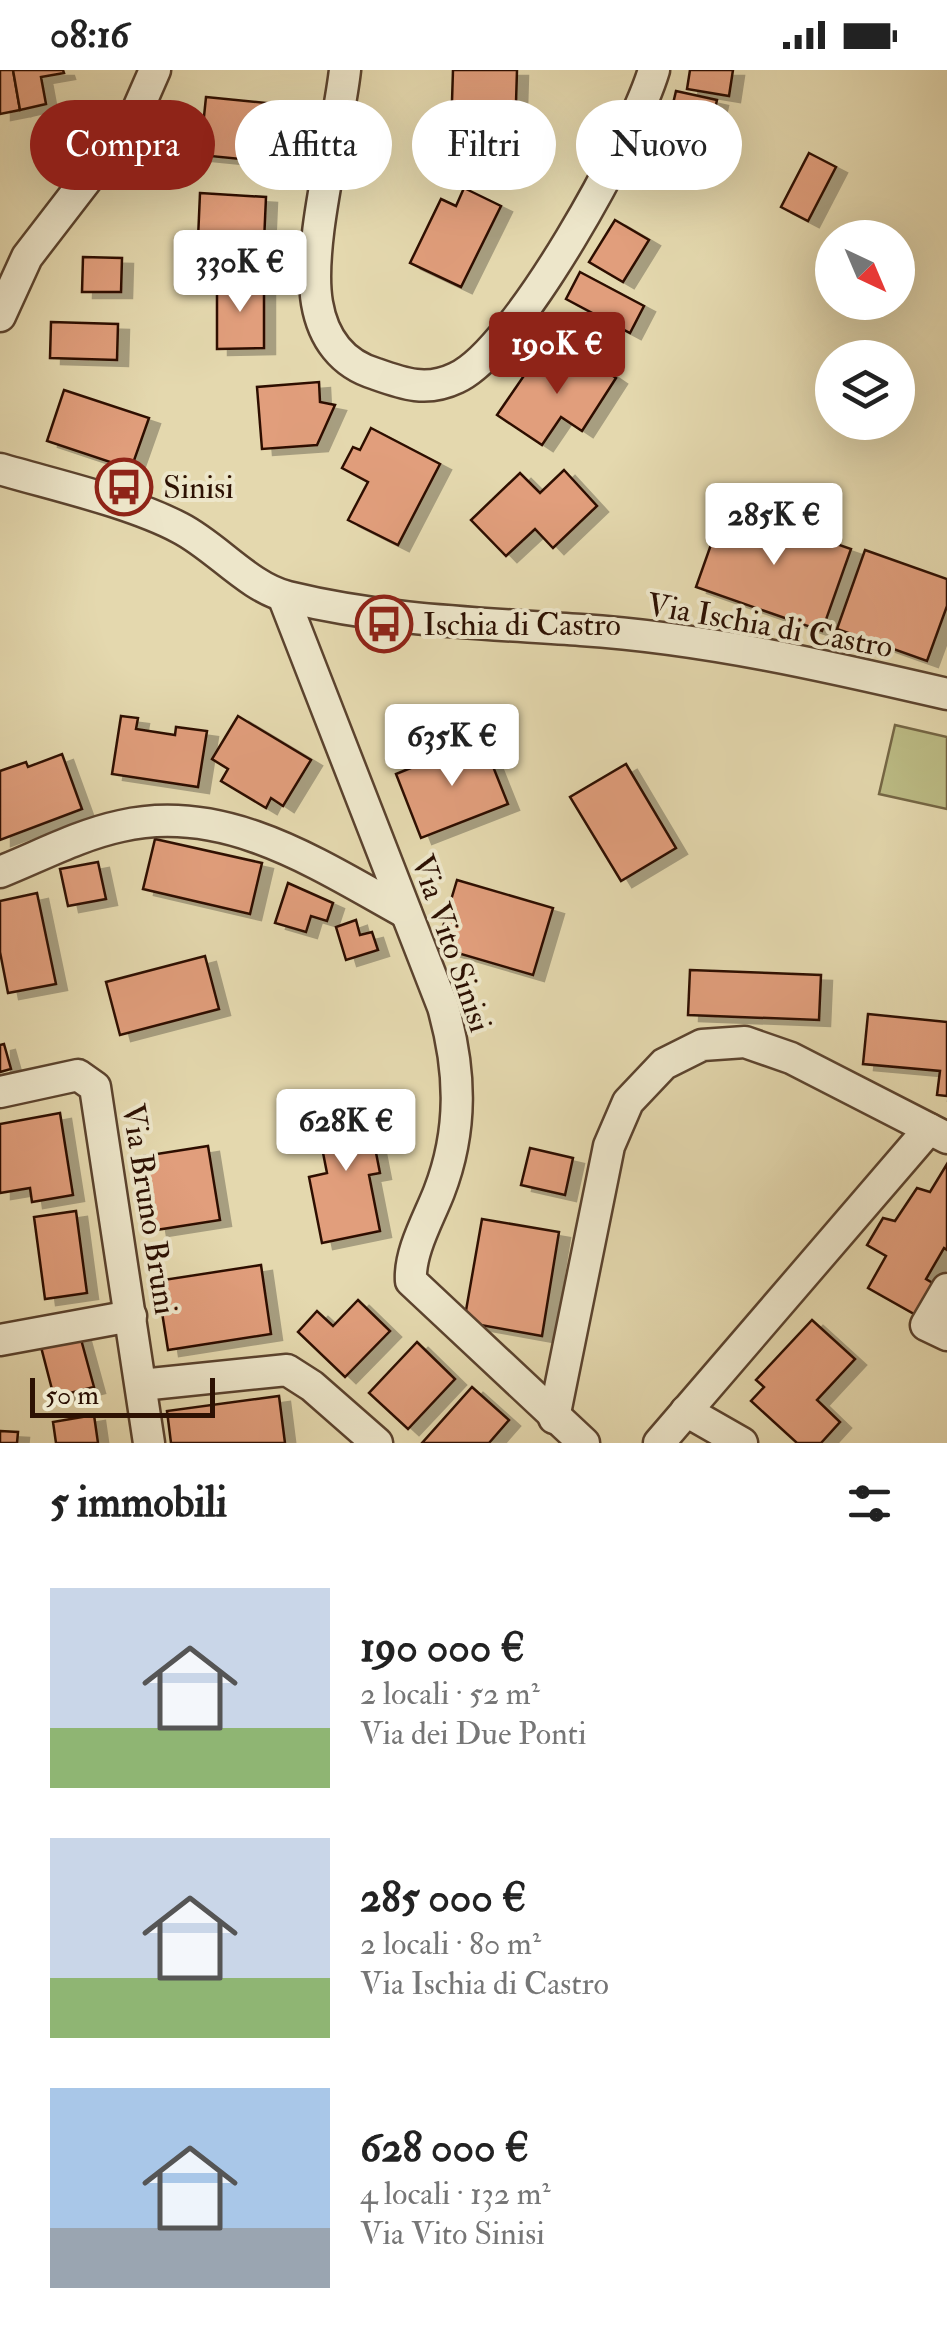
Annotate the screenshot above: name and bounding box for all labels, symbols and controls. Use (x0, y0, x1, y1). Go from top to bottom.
text: 08:16 (50, 11, 129, 59)
chip: Compra (30, 100, 215, 190)
chip: Affitta (235, 100, 392, 190)
chip: Filtri (412, 100, 556, 190)
chip: Nuovo (576, 100, 742, 190)
north arrow (815, 220, 915, 320)
map controls (815, 220, 915, 440)
pin: 330K € (159, 230, 321, 315)
text: 330K € (196, 242, 284, 282)
pin: 190K € (476, 312, 638, 397)
text: 190K € (511, 324, 603, 364)
button: layers (815, 340, 915, 440)
bus stop icon: Sinisi (94, 457, 154, 517)
place label: Sinisi (163, 468, 234, 508)
pin: 285K € (693, 483, 855, 568)
text: 285K € (727, 495, 821, 535)
street label: Via Ischia di Castro (644, 585, 896, 667)
bus stop icon: Ischia di Castro (354, 594, 414, 654)
place label: Ischia di Castro (423, 605, 621, 645)
pin: 635K € (371, 704, 533, 789)
text: 635K € (407, 716, 497, 756)
street label: Via Vito Sinisi (402, 849, 500, 1037)
pin: 628K € (265, 1089, 427, 1174)
street label: Via Bruno Bruni (113, 1101, 185, 1317)
text: 628K € (298, 1101, 394, 1141)
scale bar (30, 1373, 215, 1418)
text: 50 m (45, 1378, 99, 1413)
icon: filters (842, 1476, 897, 1531)
text: 5 immobili (50, 1477, 227, 1529)
text: 190 000 € (360, 1622, 525, 1674)
icon: home (130, 1628, 250, 1748)
text: 2 locali · 52 m² (360, 1674, 540, 1714)
text: Via dei Due Ponti (360, 1714, 586, 1754)
text: 285 000 € (360, 1872, 526, 1924)
icon: home (130, 1878, 250, 1998)
text: 2 locali · 80 m² (360, 1924, 541, 1964)
text: Via Ischia di Castro (360, 1964, 609, 2004)
text: 628 000 € (360, 2122, 529, 2174)
icon: home (130, 2128, 250, 2248)
text: 4 locali · 132 m² (360, 2174, 550, 2214)
text: Via Vito Sinisi (360, 2214, 545, 2254)

